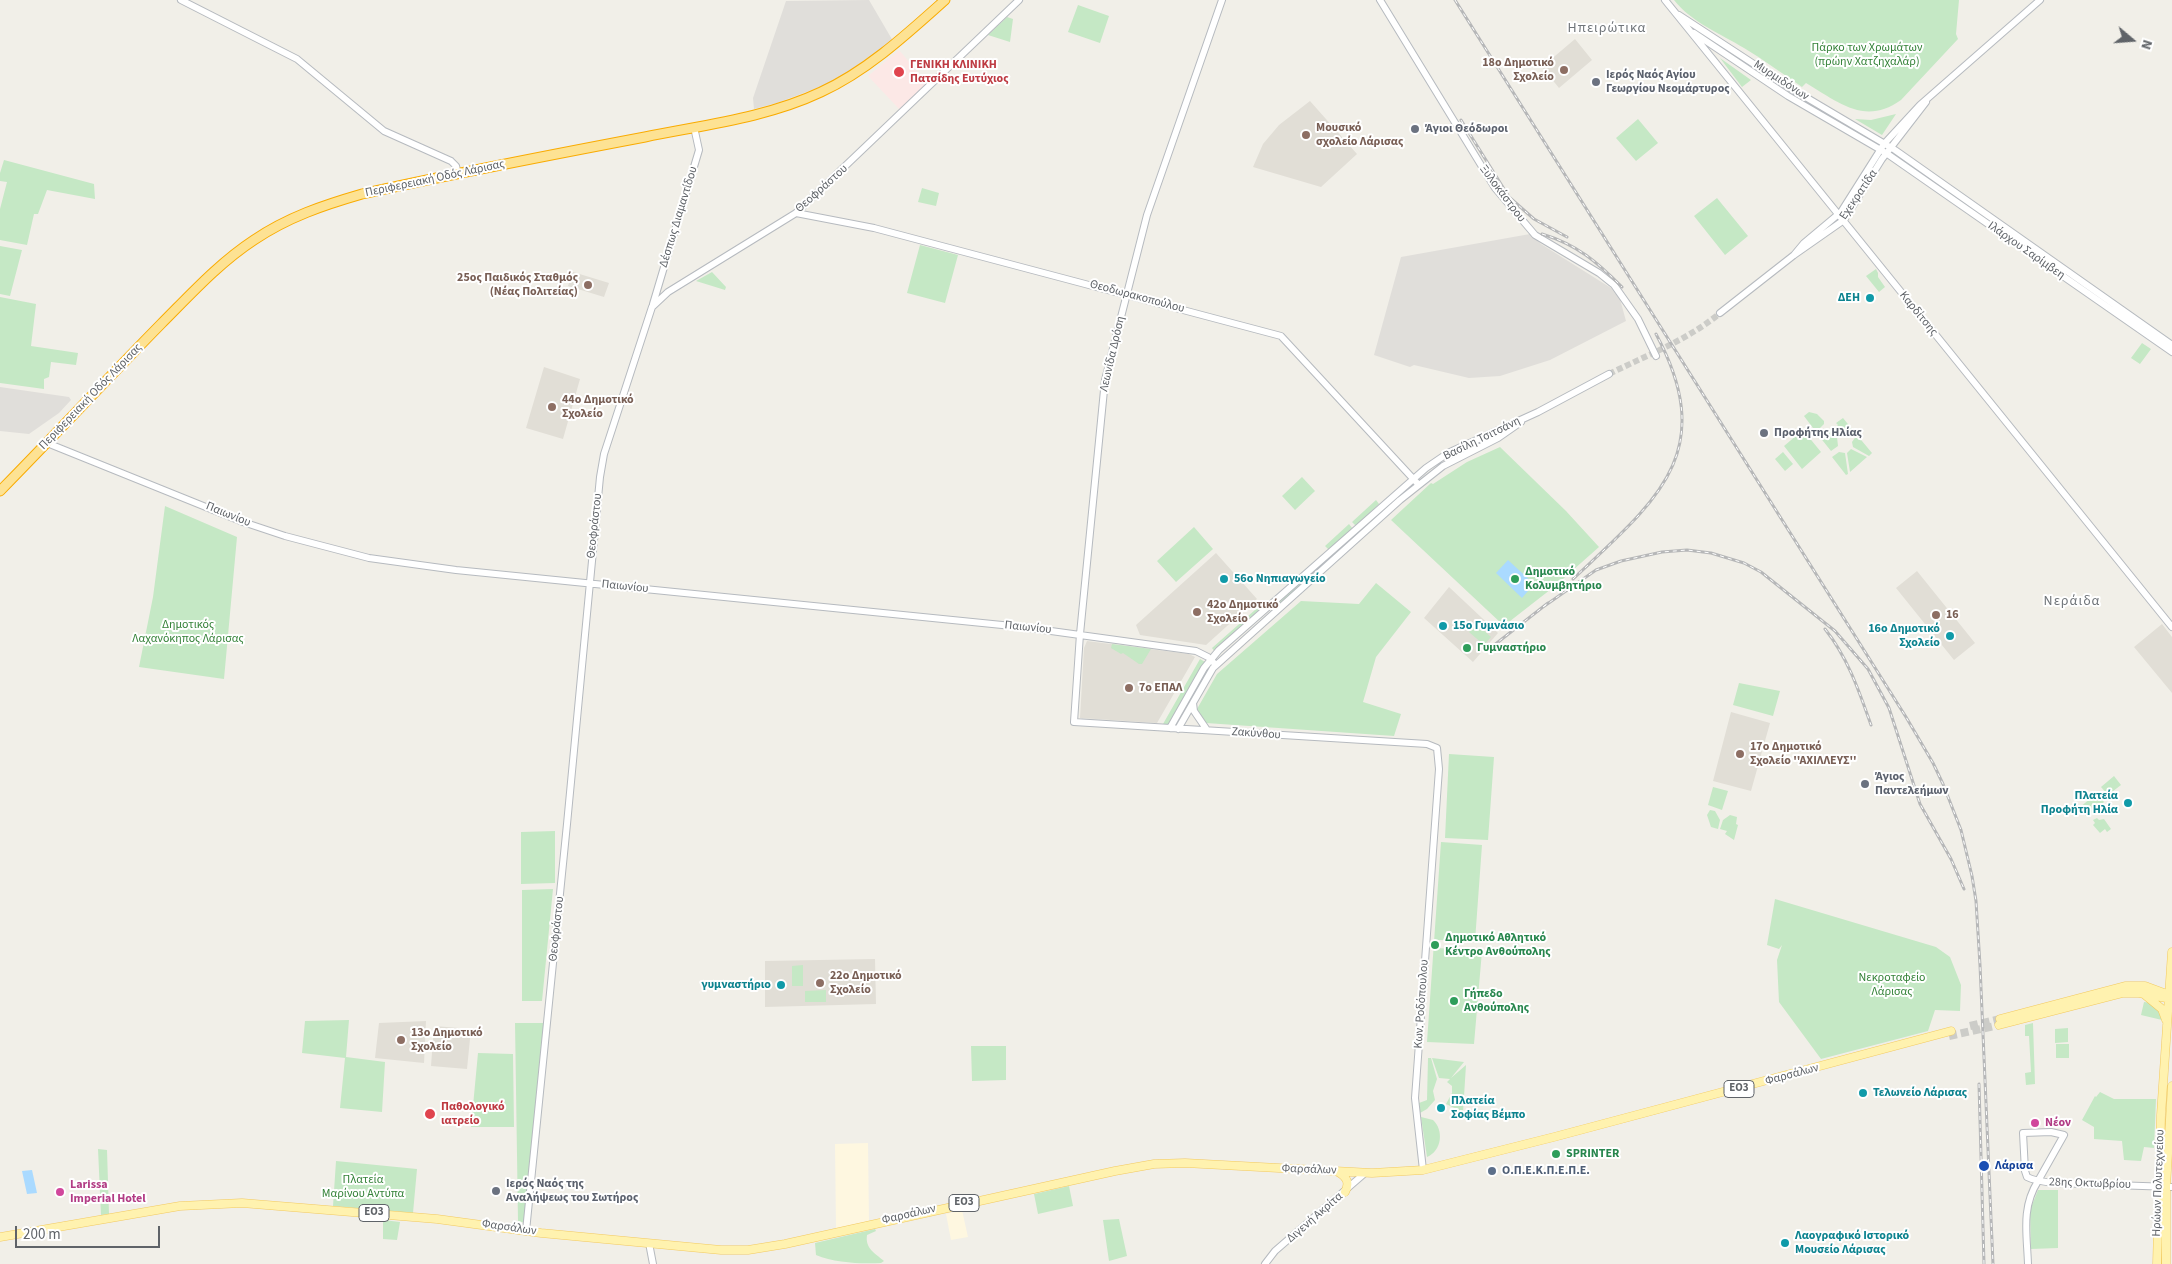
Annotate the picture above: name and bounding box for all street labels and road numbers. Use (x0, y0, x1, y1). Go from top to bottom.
street label: Μυρμιδόνων (1751, 58, 1811, 104)
street label: Περιφερειακή Οδός Λάρισας (364, 157, 506, 201)
street label: Θεοφράστου (793, 162, 851, 216)
street label: Ξυλοκάστρου (1476, 163, 1528, 225)
street label: Δέσπως Διαμαντίδου (657, 165, 701, 269)
street label: Εχεκρατίδα (1837, 167, 1881, 223)
street label: Ιλάρχου Σαρίμβεη (1985, 219, 2067, 283)
street label: Θεοδωρακοπούλου (1088, 277, 1186, 317)
street label: Καρδίτσης (1896, 289, 1940, 339)
street label: Λεωνίδα Δρόση (1097, 315, 1129, 393)
street label: Περιφερειακή Οδός Λάρισας (36, 341, 146, 453)
street label: Βασίλη Τσιτσάνη (1441, 414, 1523, 464)
street label: Θεοφράστου (584, 493, 606, 559)
street label: Παιωνίου (203, 500, 253, 530)
street label: Παιωνίου (601, 577, 649, 597)
street label: Παιωνίου (1004, 618, 1052, 638)
street label: Ζακύνθου (1231, 725, 1281, 743)
street label: Θεοφράστου (546, 896, 568, 962)
street label: Κων. Ροδόπουλου (1412, 959, 1432, 1049)
street label: Φαρσάλων (1764, 1061, 1820, 1089)
road number: ΕΟ3 (1724, 1080, 1754, 1098)
street label: Ηρώων Πολυτεχνείου (2150, 1129, 2168, 1237)
street label: Φαρσάλων (1281, 1162, 1337, 1178)
street label: 28ης Οκτωβρίου (2049, 1175, 2131, 1193)
street label: Διγενή Ακρίτα (1284, 1190, 1346, 1246)
road number: ΕΟ3 (949, 1194, 979, 1212)
street label: Φαρσάλων (881, 1202, 937, 1228)
road number: ΕΟ3 (359, 1204, 389, 1222)
street label: Φαρσάλων (481, 1217, 537, 1239)

